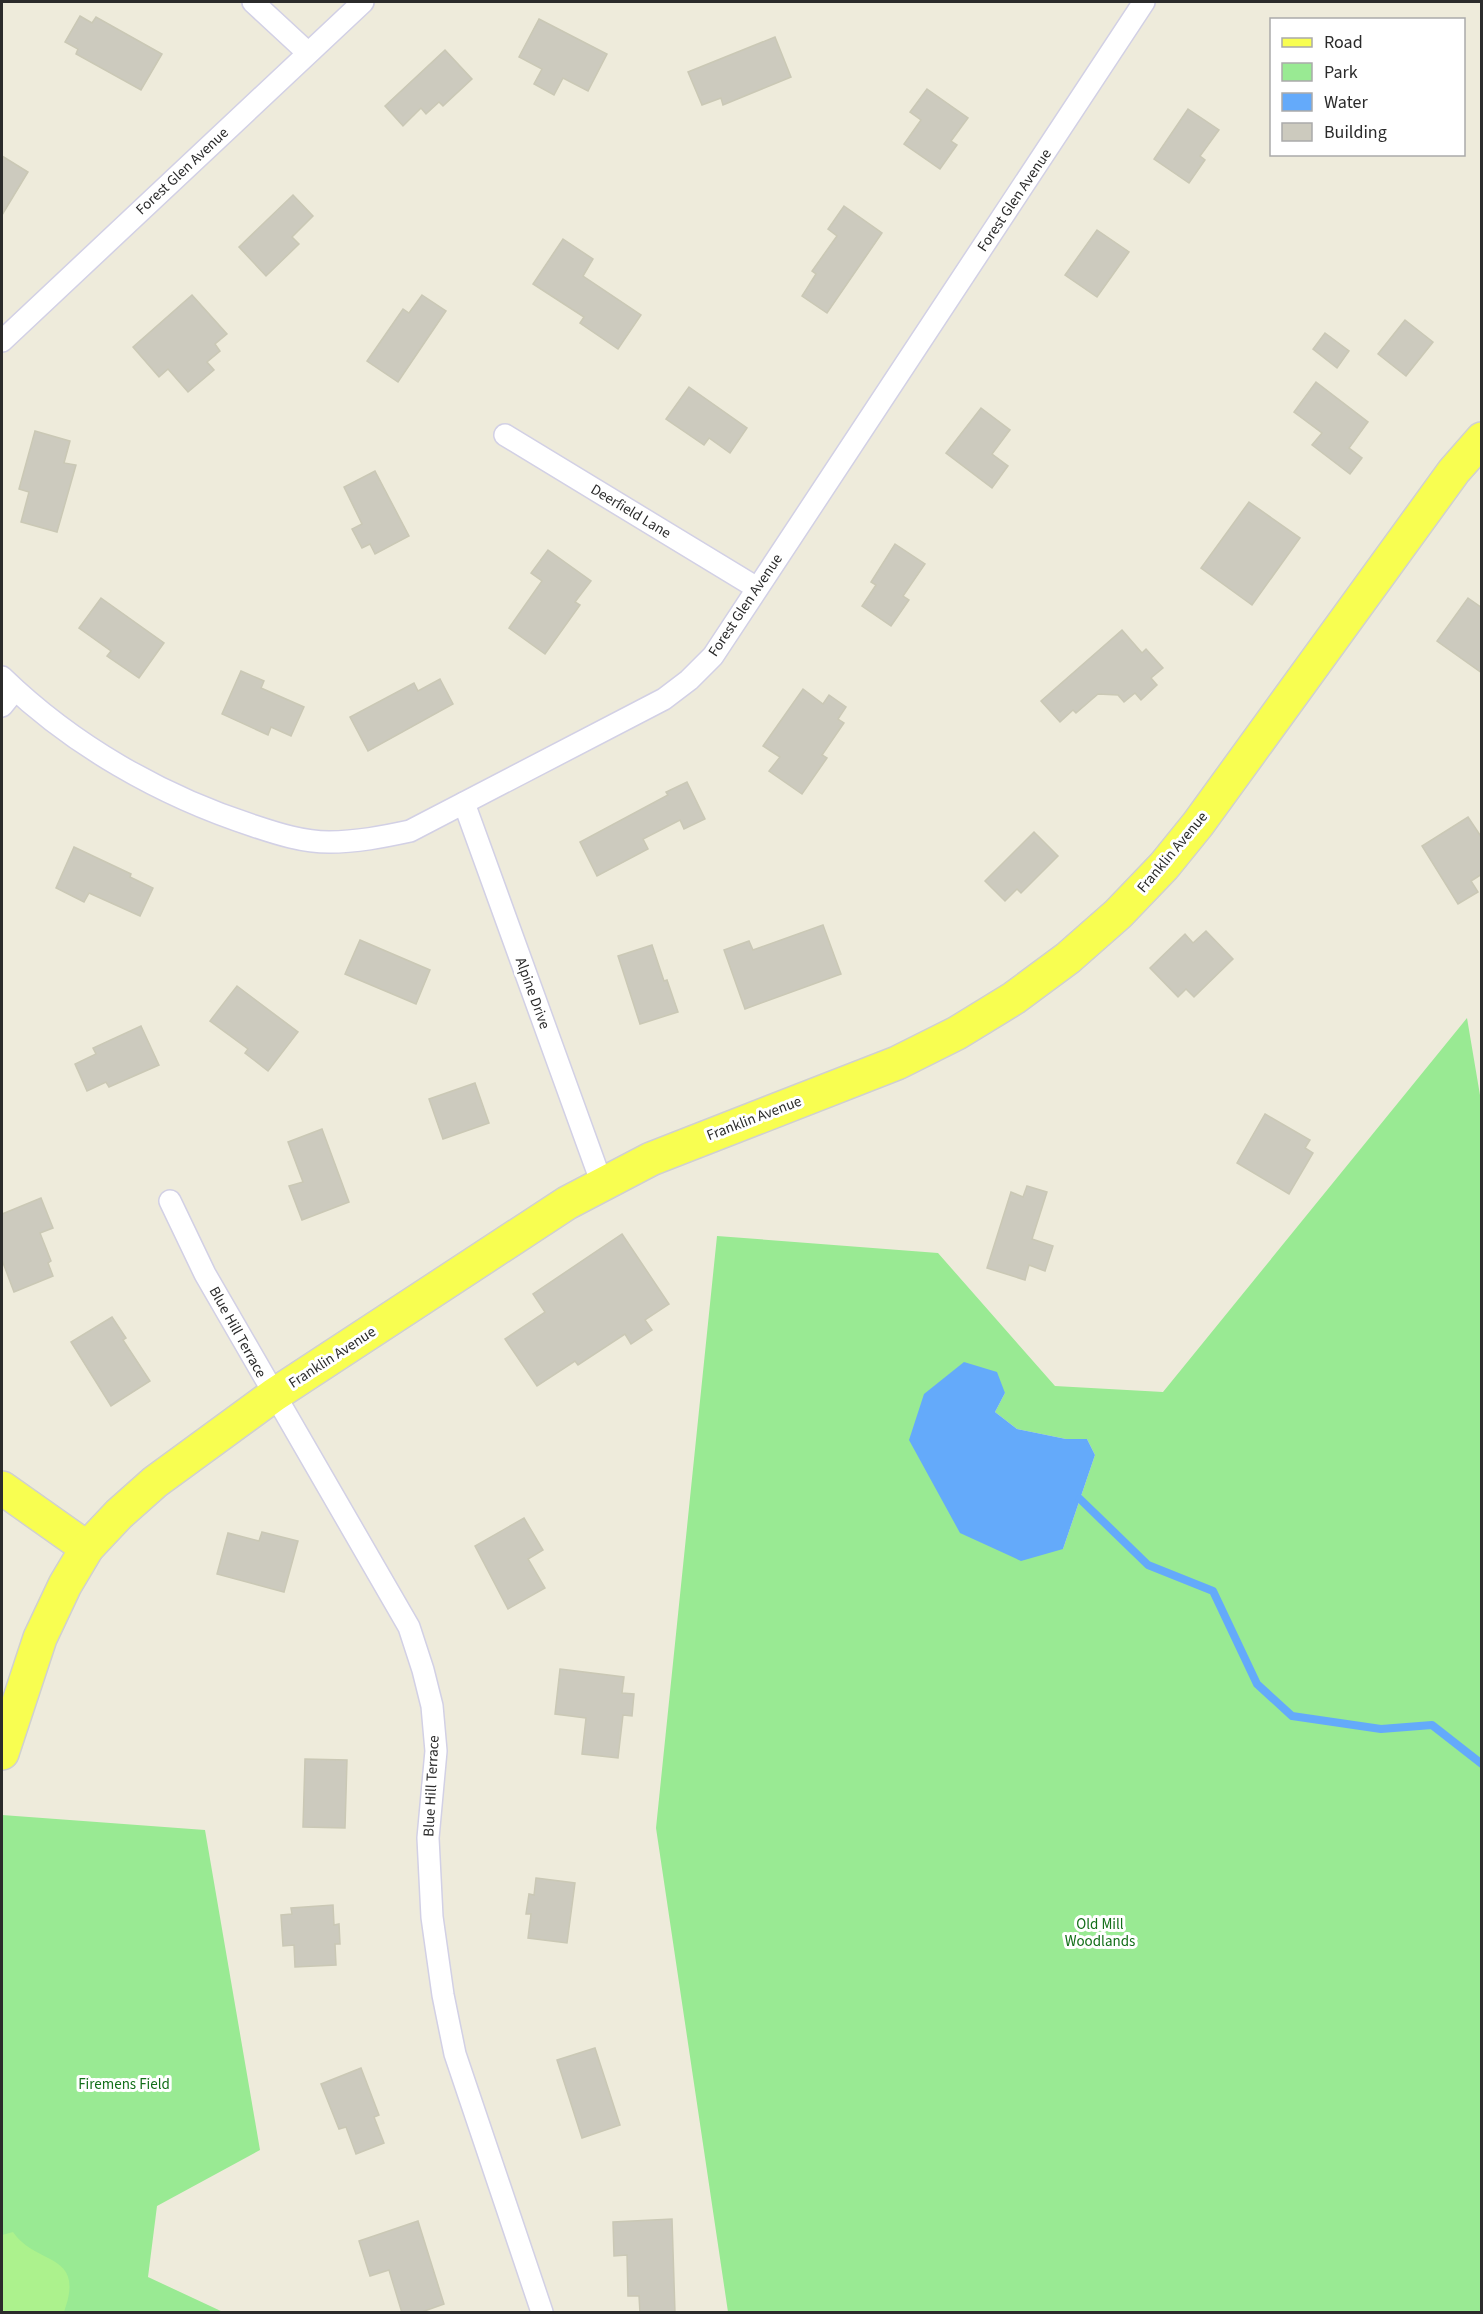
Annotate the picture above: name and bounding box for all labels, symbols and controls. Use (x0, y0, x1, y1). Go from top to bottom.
legend (1270, 18, 1465, 156)
text: Road (1324, 30, 1363, 55)
text: Park (1324, 60, 1358, 85)
text: Water (1324, 90, 1368, 115)
text: Building (1324, 120, 1387, 145)
street label: Forest Glen Avenue (131, 123, 233, 220)
street label: Forest Glen Avenue (972, 145, 1057, 256)
street label: Deerfield Lane (587, 479, 675, 544)
street label: Forest Glen Avenue (703, 550, 788, 661)
street label: Franklin Avenue (1132, 807, 1213, 897)
street label: Alpine Drive (510, 954, 555, 1032)
street label: Franklin Avenue (704, 1091, 805, 1146)
street label: Blue Hill Terrace (204, 1283, 271, 1382)
street label: Franklin Avenue (285, 1321, 380, 1393)
street label: Blue Hill Terrace (418, 1735, 445, 1837)
park label: Old Mill Woodlands (1065, 1914, 1135, 1952)
park label: Firemens Field (78, 2074, 170, 2095)

